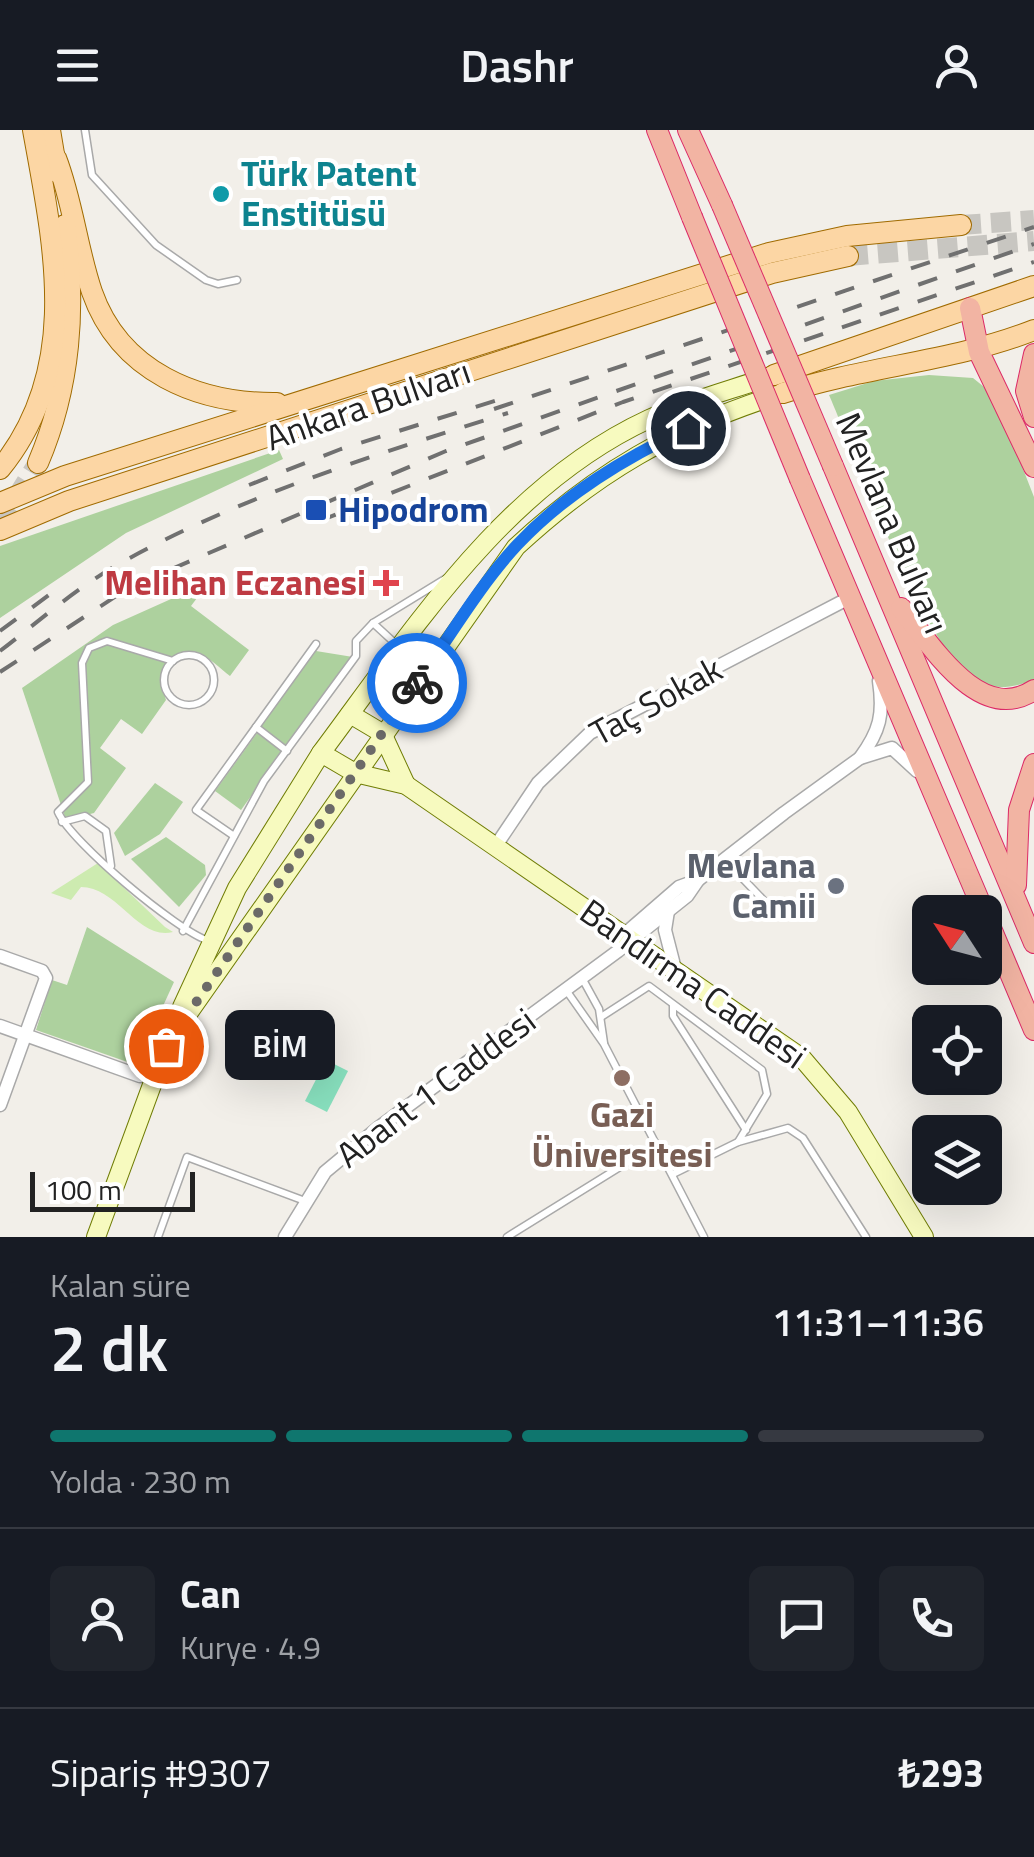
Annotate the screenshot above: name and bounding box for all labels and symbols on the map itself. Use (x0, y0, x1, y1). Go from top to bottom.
place label: Türk Patent Enstitüsü (241, 146, 417, 240)
marker: Türk Patent Enstitüsü (210, 183, 232, 205)
street label: Ankara Bulvarı (258, 344, 477, 464)
pin (646, 386, 731, 471)
street label: Mevlana Bulvarı (822, 404, 964, 641)
place label: Hipodrom (338, 482, 489, 536)
marker: Hipodrom (303, 497, 329, 523)
place label: Melihan Eczanesi (104, 555, 366, 609)
marker: Melihan Eczanesi (375, 572, 397, 594)
courier (367, 633, 467, 733)
street label: Taç Sokak (579, 641, 732, 759)
place label: Mevlana Camii (687, 838, 816, 932)
marker: Mevlana Camii (825, 875, 847, 897)
street label: Bandırma Caddesi (569, 885, 818, 1082)
north arrow (912, 895, 1002, 985)
street label: Abant 1 Caddesi (324, 994, 547, 1180)
pin (124, 1004, 209, 1089)
callout: BİM (226, 1011, 336, 1081)
marker: Gazi Üniversitesi (611, 1067, 633, 1089)
place label: Gazi Üniversitesi (532, 1087, 712, 1181)
scale bar (30, 1167, 195, 1212)

